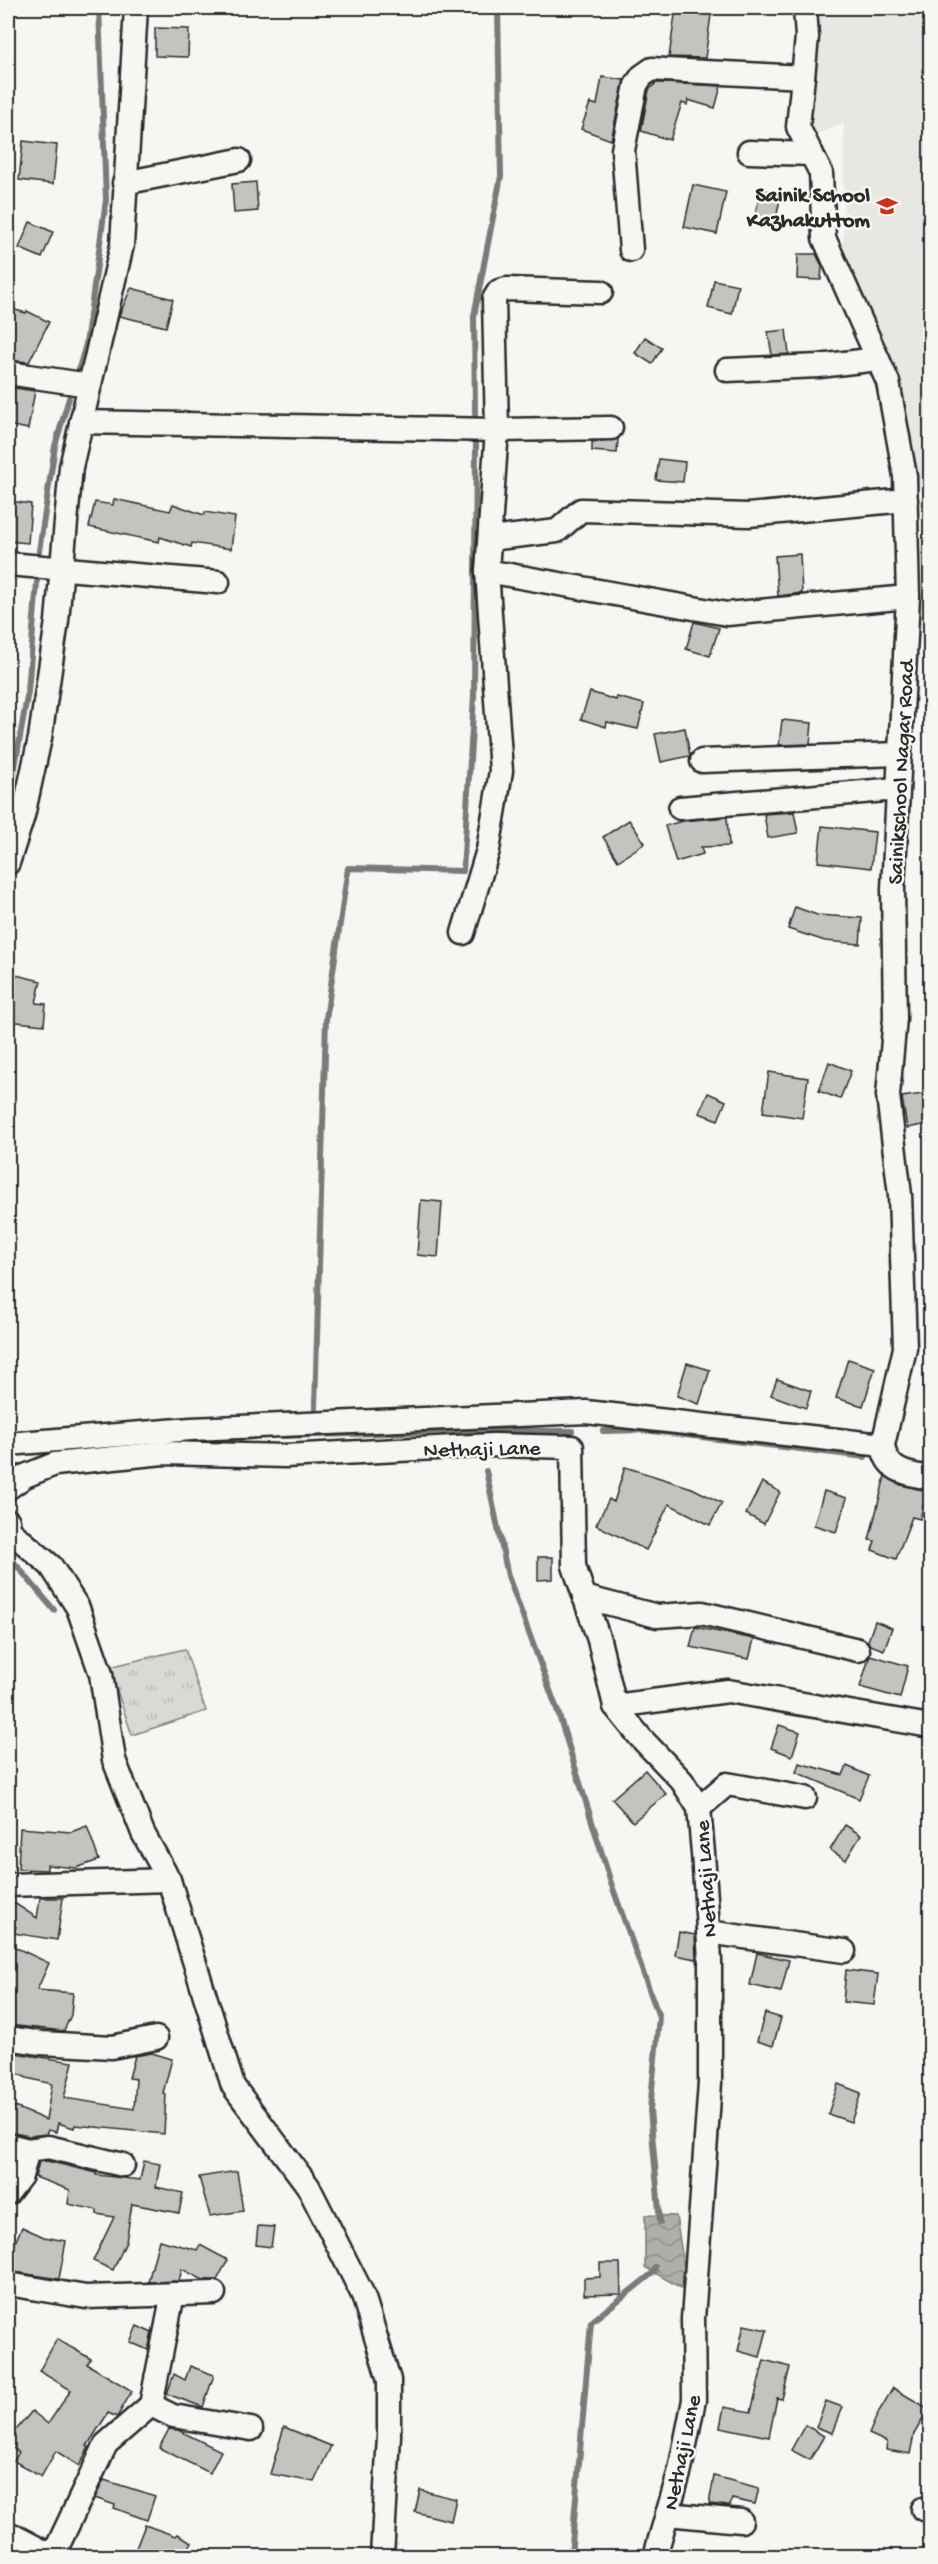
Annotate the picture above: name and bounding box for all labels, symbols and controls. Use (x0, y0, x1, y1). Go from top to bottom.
place label: Sainik School Kazhakuttom (746, 184, 870, 235)
school or university icon: Sainik School Kazhakuttom (875, 194, 899, 218)
street label: Sainikschool Nagar Road (884, 657, 922, 885)
street label: Nethaji Lane (423, 1437, 542, 1465)
street label: Nethaji Lane (691, 1819, 725, 1938)
street label: Nethaji Lane (659, 2392, 709, 2513)

